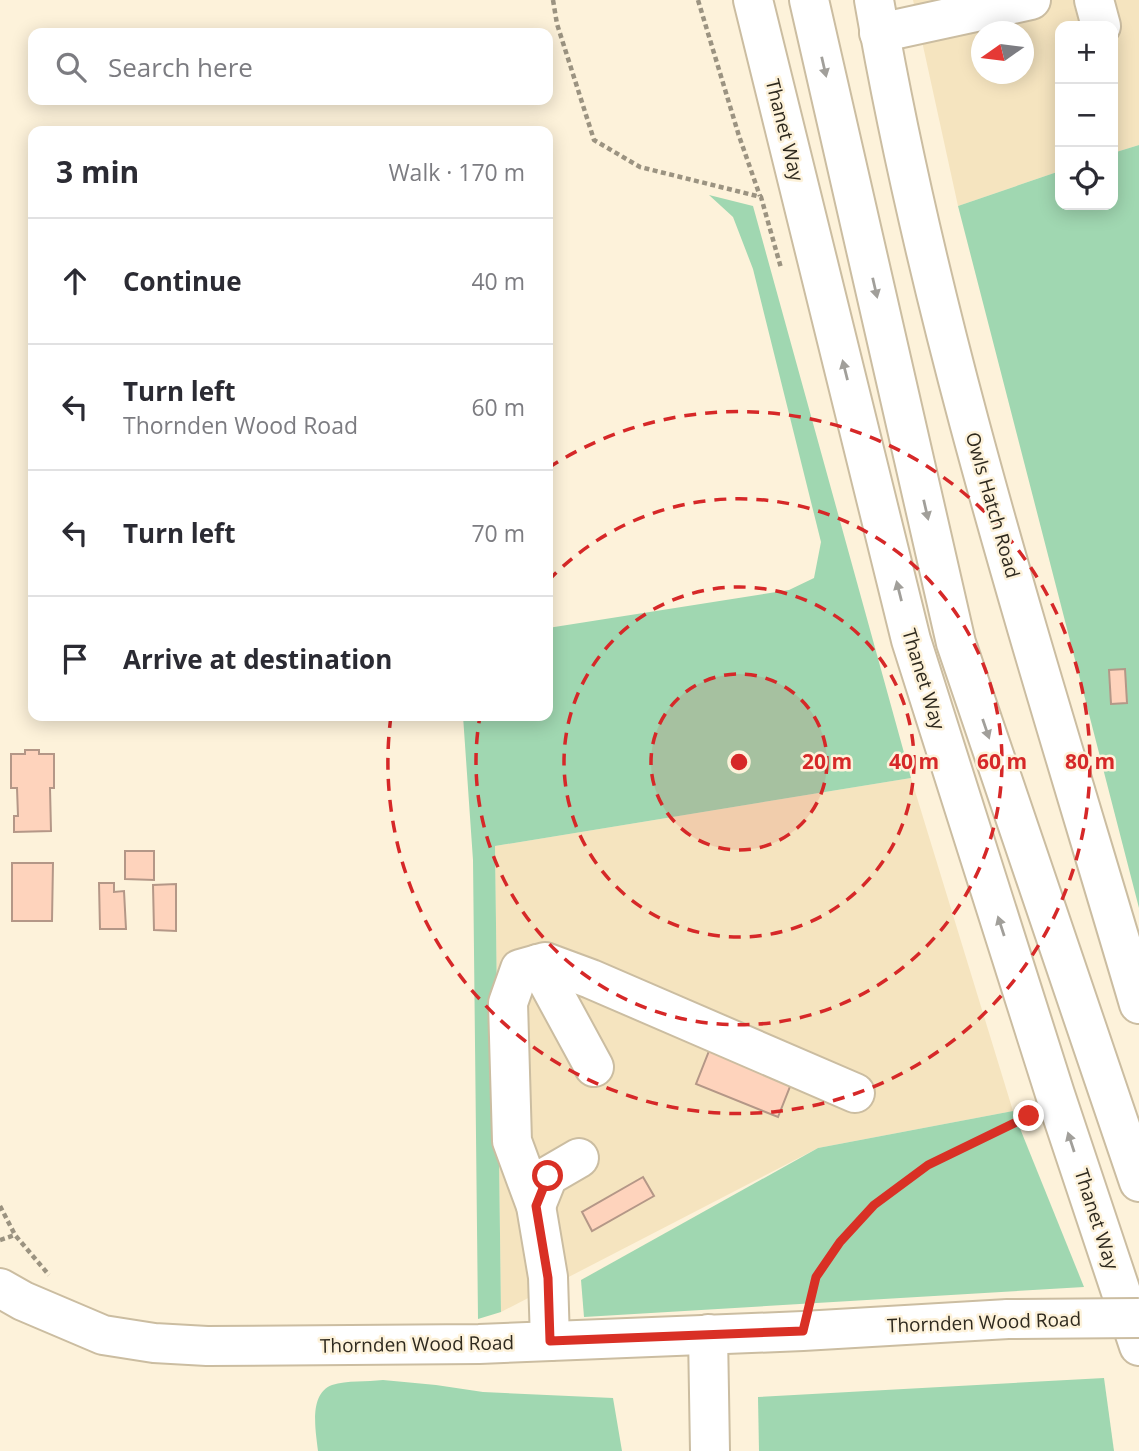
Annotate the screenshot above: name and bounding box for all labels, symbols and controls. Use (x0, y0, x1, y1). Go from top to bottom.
north arrow (971, 21, 1034, 84)
map controls (1055, 21, 1118, 210)
button: + (1055, 21, 1118, 84)
search box (28, 28, 553, 105)
icon: search (52, 48, 90, 86)
text: Search here (108, 49, 253, 85)
one-way arrow (819, 56, 830, 78)
street label: Thanet Way (760, 76, 810, 184)
button: − (1055, 84, 1118, 147)
button: locate (1055, 147, 1118, 210)
text: 3 min (56, 151, 139, 192)
text: Walk · 170 m (388, 156, 525, 188)
icon: ahead (56, 262, 94, 300)
text: Continue (123, 263, 242, 299)
text: 40 m (471, 265, 525, 297)
one-way arrow (870, 277, 881, 299)
one-way arrow (839, 359, 850, 381)
text: Turn left (123, 373, 235, 409)
icon: left (56, 388, 94, 426)
text: 60 m (471, 391, 525, 423)
text: Thornden Wood Road (123, 409, 358, 441)
street label: Owls Hatch Road (960, 429, 1026, 581)
one-way arrow (921, 499, 932, 521)
icon: left (56, 514, 94, 552)
text: Turn left (123, 515, 235, 551)
text: 70 m (471, 517, 525, 549)
one-way arrow (893, 580, 904, 602)
street label: Thanet Way (896, 625, 952, 733)
icon: arrive (56, 640, 94, 678)
text: Arrive at destination (123, 641, 392, 677)
one-way arrow (981, 719, 992, 740)
text: 20 m (802, 747, 852, 775)
text: 40 m (889, 747, 939, 775)
text: 60 m (977, 747, 1027, 775)
text: 80 m (1065, 747, 1115, 775)
centre of rings (727, 750, 751, 774)
one-way arrow (996, 915, 1006, 936)
route end (1013, 1100, 1044, 1131)
one-way arrow (1065, 1132, 1076, 1153)
route start (532, 1160, 563, 1191)
street label: Thanet Way (1069, 1165, 1126, 1273)
street label: Thornden Wood Road (887, 1306, 1081, 1338)
street label: Thornden Wood Road (320, 1329, 514, 1359)

